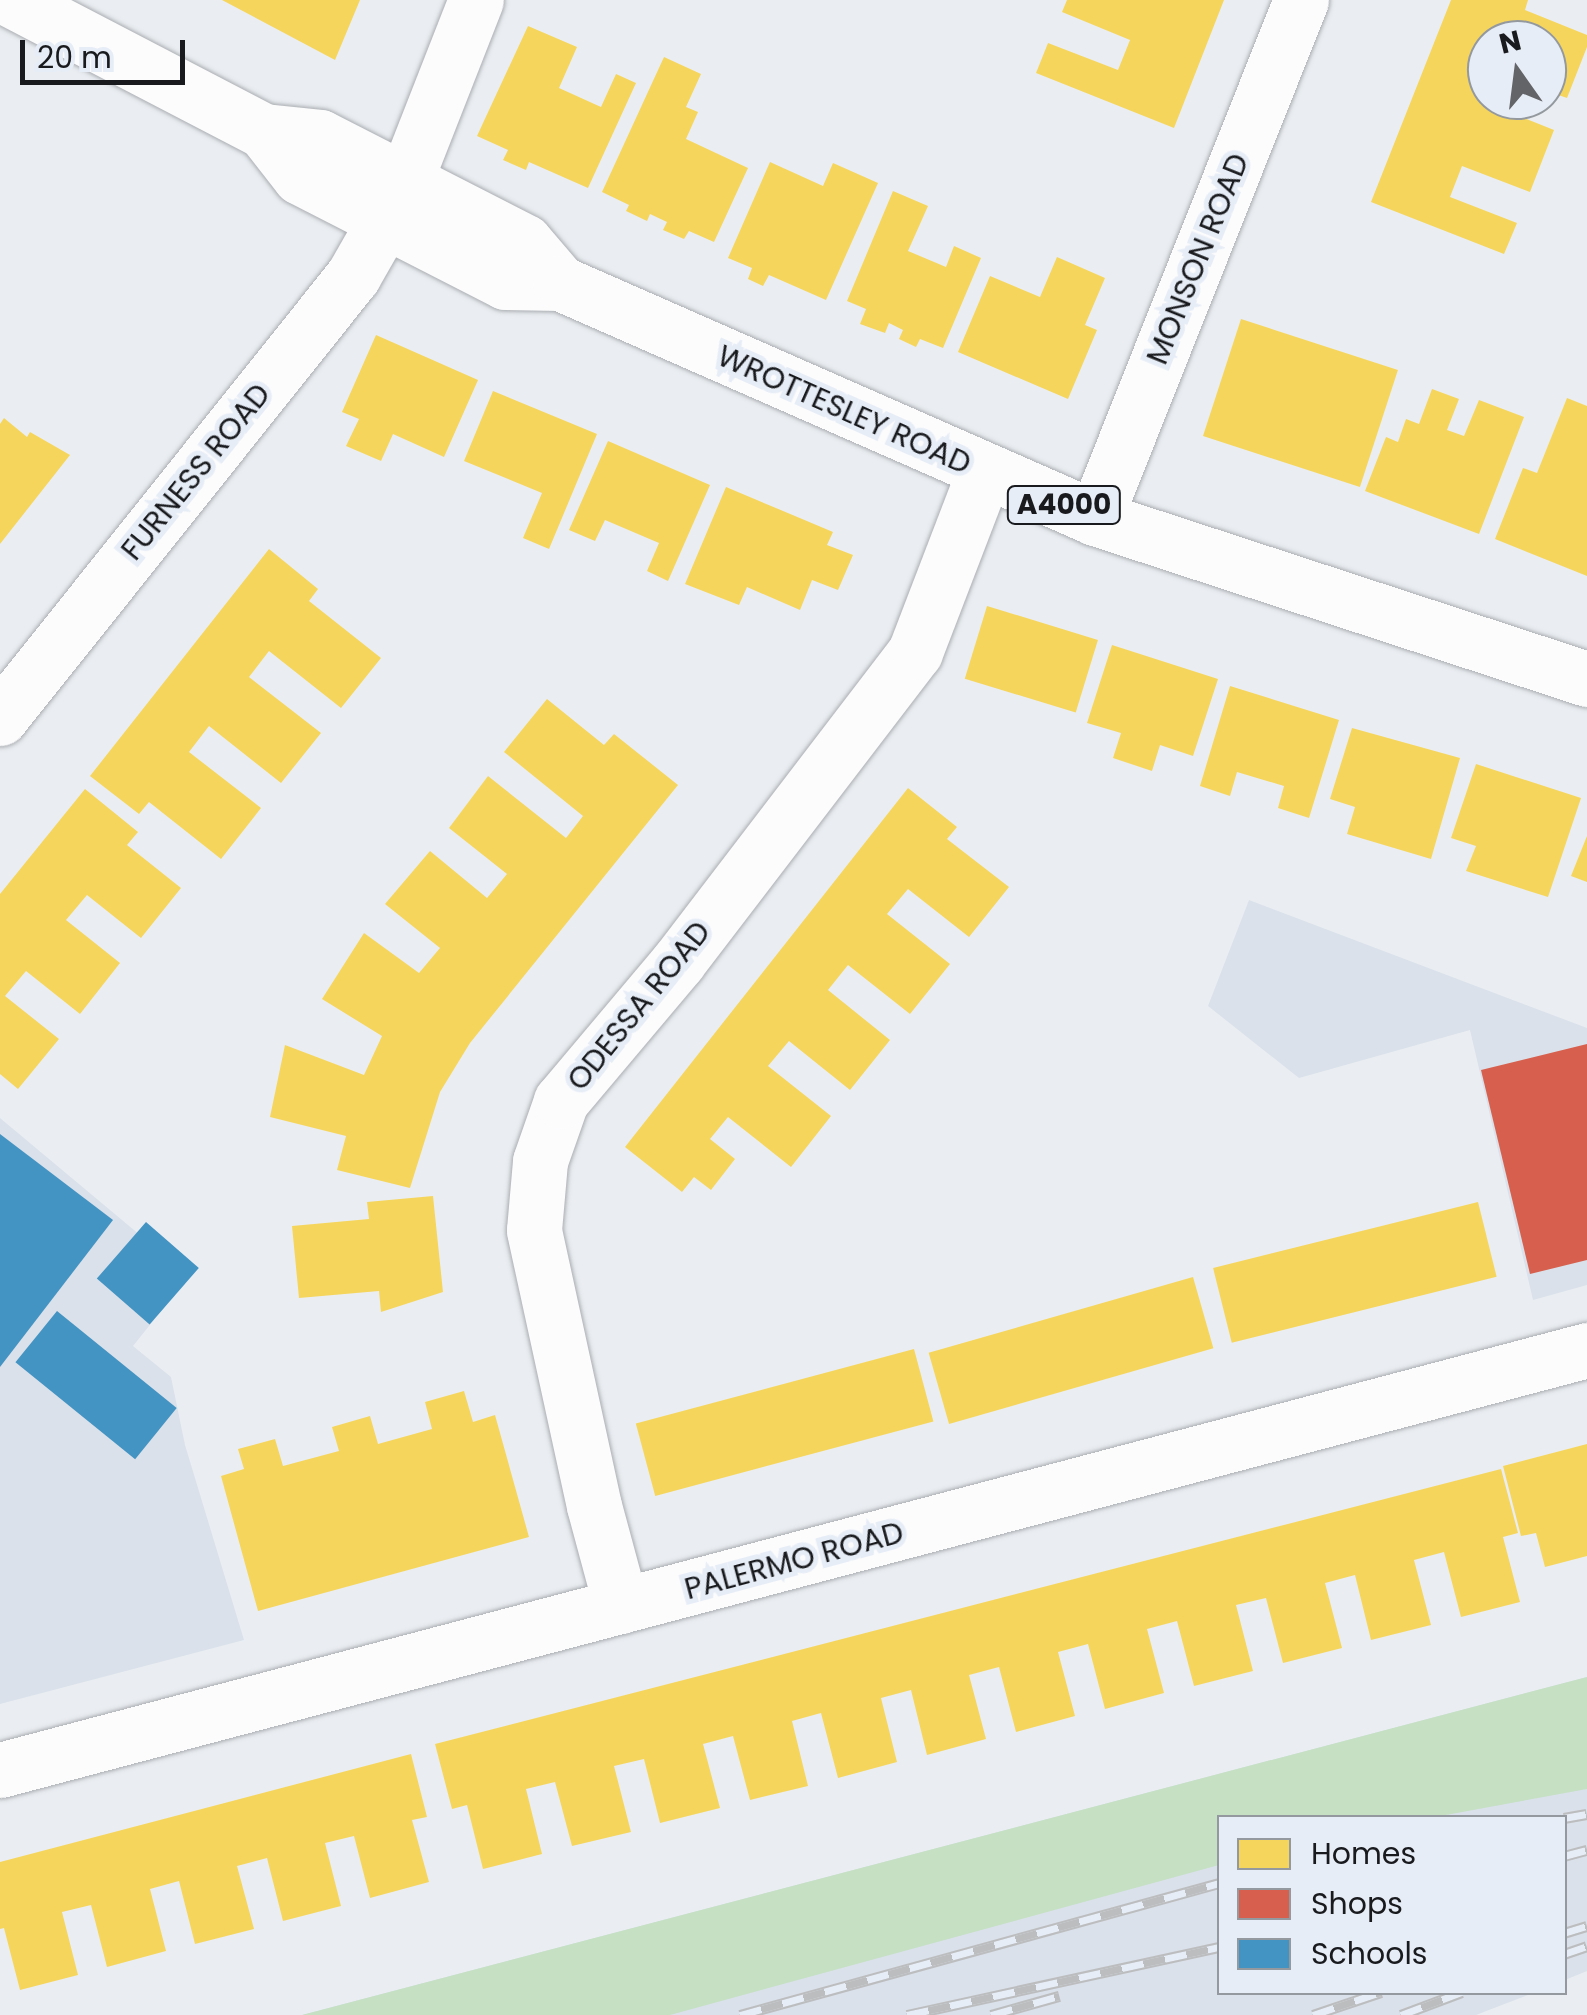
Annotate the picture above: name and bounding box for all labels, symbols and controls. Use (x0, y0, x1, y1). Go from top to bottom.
scale bar (25, 20, 190, 82)
north arrow (1467, 20, 1567, 120)
text: N (1495, 21, 1525, 64)
text: 20 m (37, 36, 112, 79)
street label: MONSON ROAD (1139, 148, 1257, 370)
street label: WROTTESLEY ROAD (712, 338, 976, 482)
street label: FURNESS ROAD (114, 377, 278, 567)
road number: A4000 (1006, 482, 1122, 528)
street label: ODESSA ROAD (560, 914, 718, 1098)
street label: PALERMO ROAD (681, 1515, 907, 1607)
legend (1217, 1815, 1567, 1995)
text: Homes (1311, 1832, 1416, 1875)
text: Shops (1311, 1882, 1403, 1925)
text: Schools (1311, 1932, 1427, 1975)

